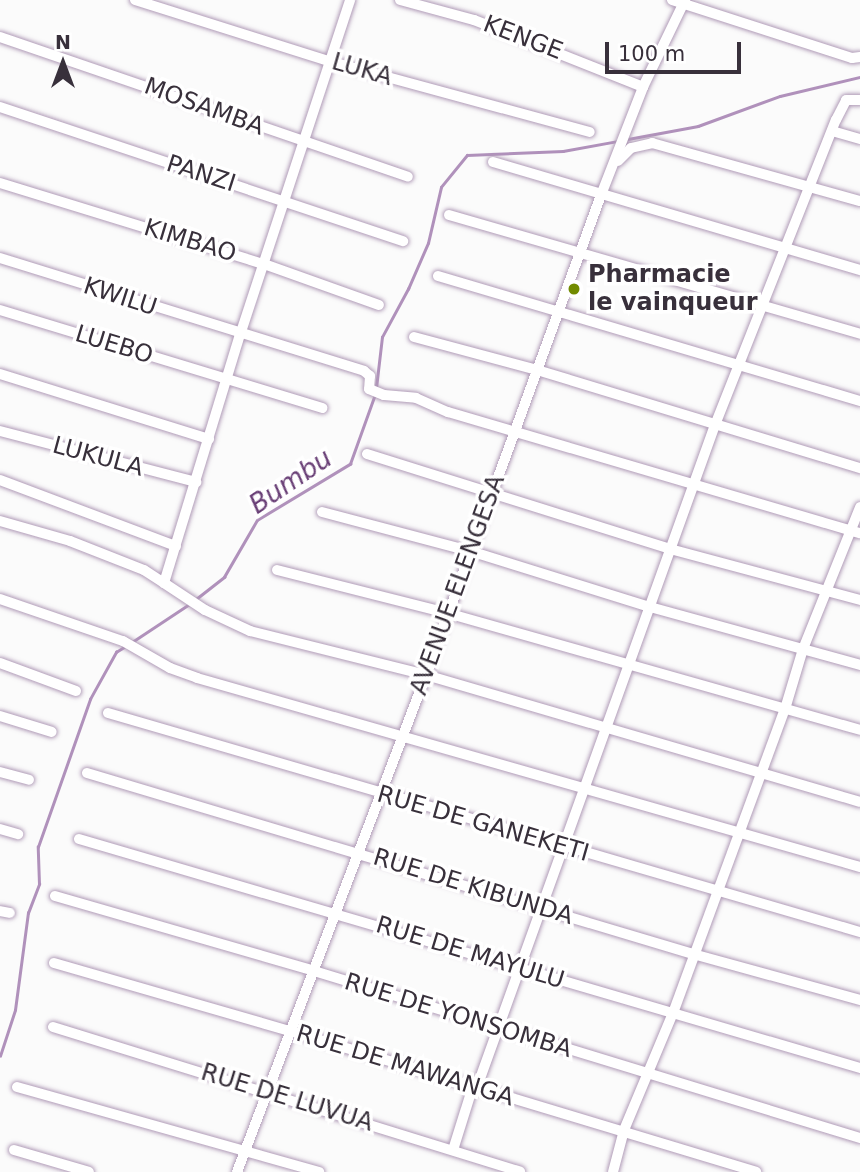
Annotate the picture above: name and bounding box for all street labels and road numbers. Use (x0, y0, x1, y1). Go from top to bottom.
street label: KENGE (479, 10, 567, 66)
street label: LUKA (328, 48, 396, 92)
street label: MOSAMBA (140, 72, 268, 142)
street label: PANZI (163, 149, 239, 199)
street label: KIMBAO (140, 213, 240, 269)
street label: KWILU (80, 272, 160, 322)
street label: LUEBO (72, 320, 156, 370)
street label: LUKULA (49, 431, 147, 483)
street label: AVENUE ELENGESA (405, 471, 511, 699)
street label: RUE DE GANEKETI (374, 780, 592, 868)
street label: RUE DE KIBUNDA (370, 843, 576, 931)
street label: RUE DE MAYULU (372, 911, 568, 995)
street label: RUE DE YONSOMBA (341, 968, 575, 1064)
street label: RUE DE MAWANGA (293, 1019, 517, 1113)
street label: RUE DE LUVUA (197, 1058, 377, 1138)

